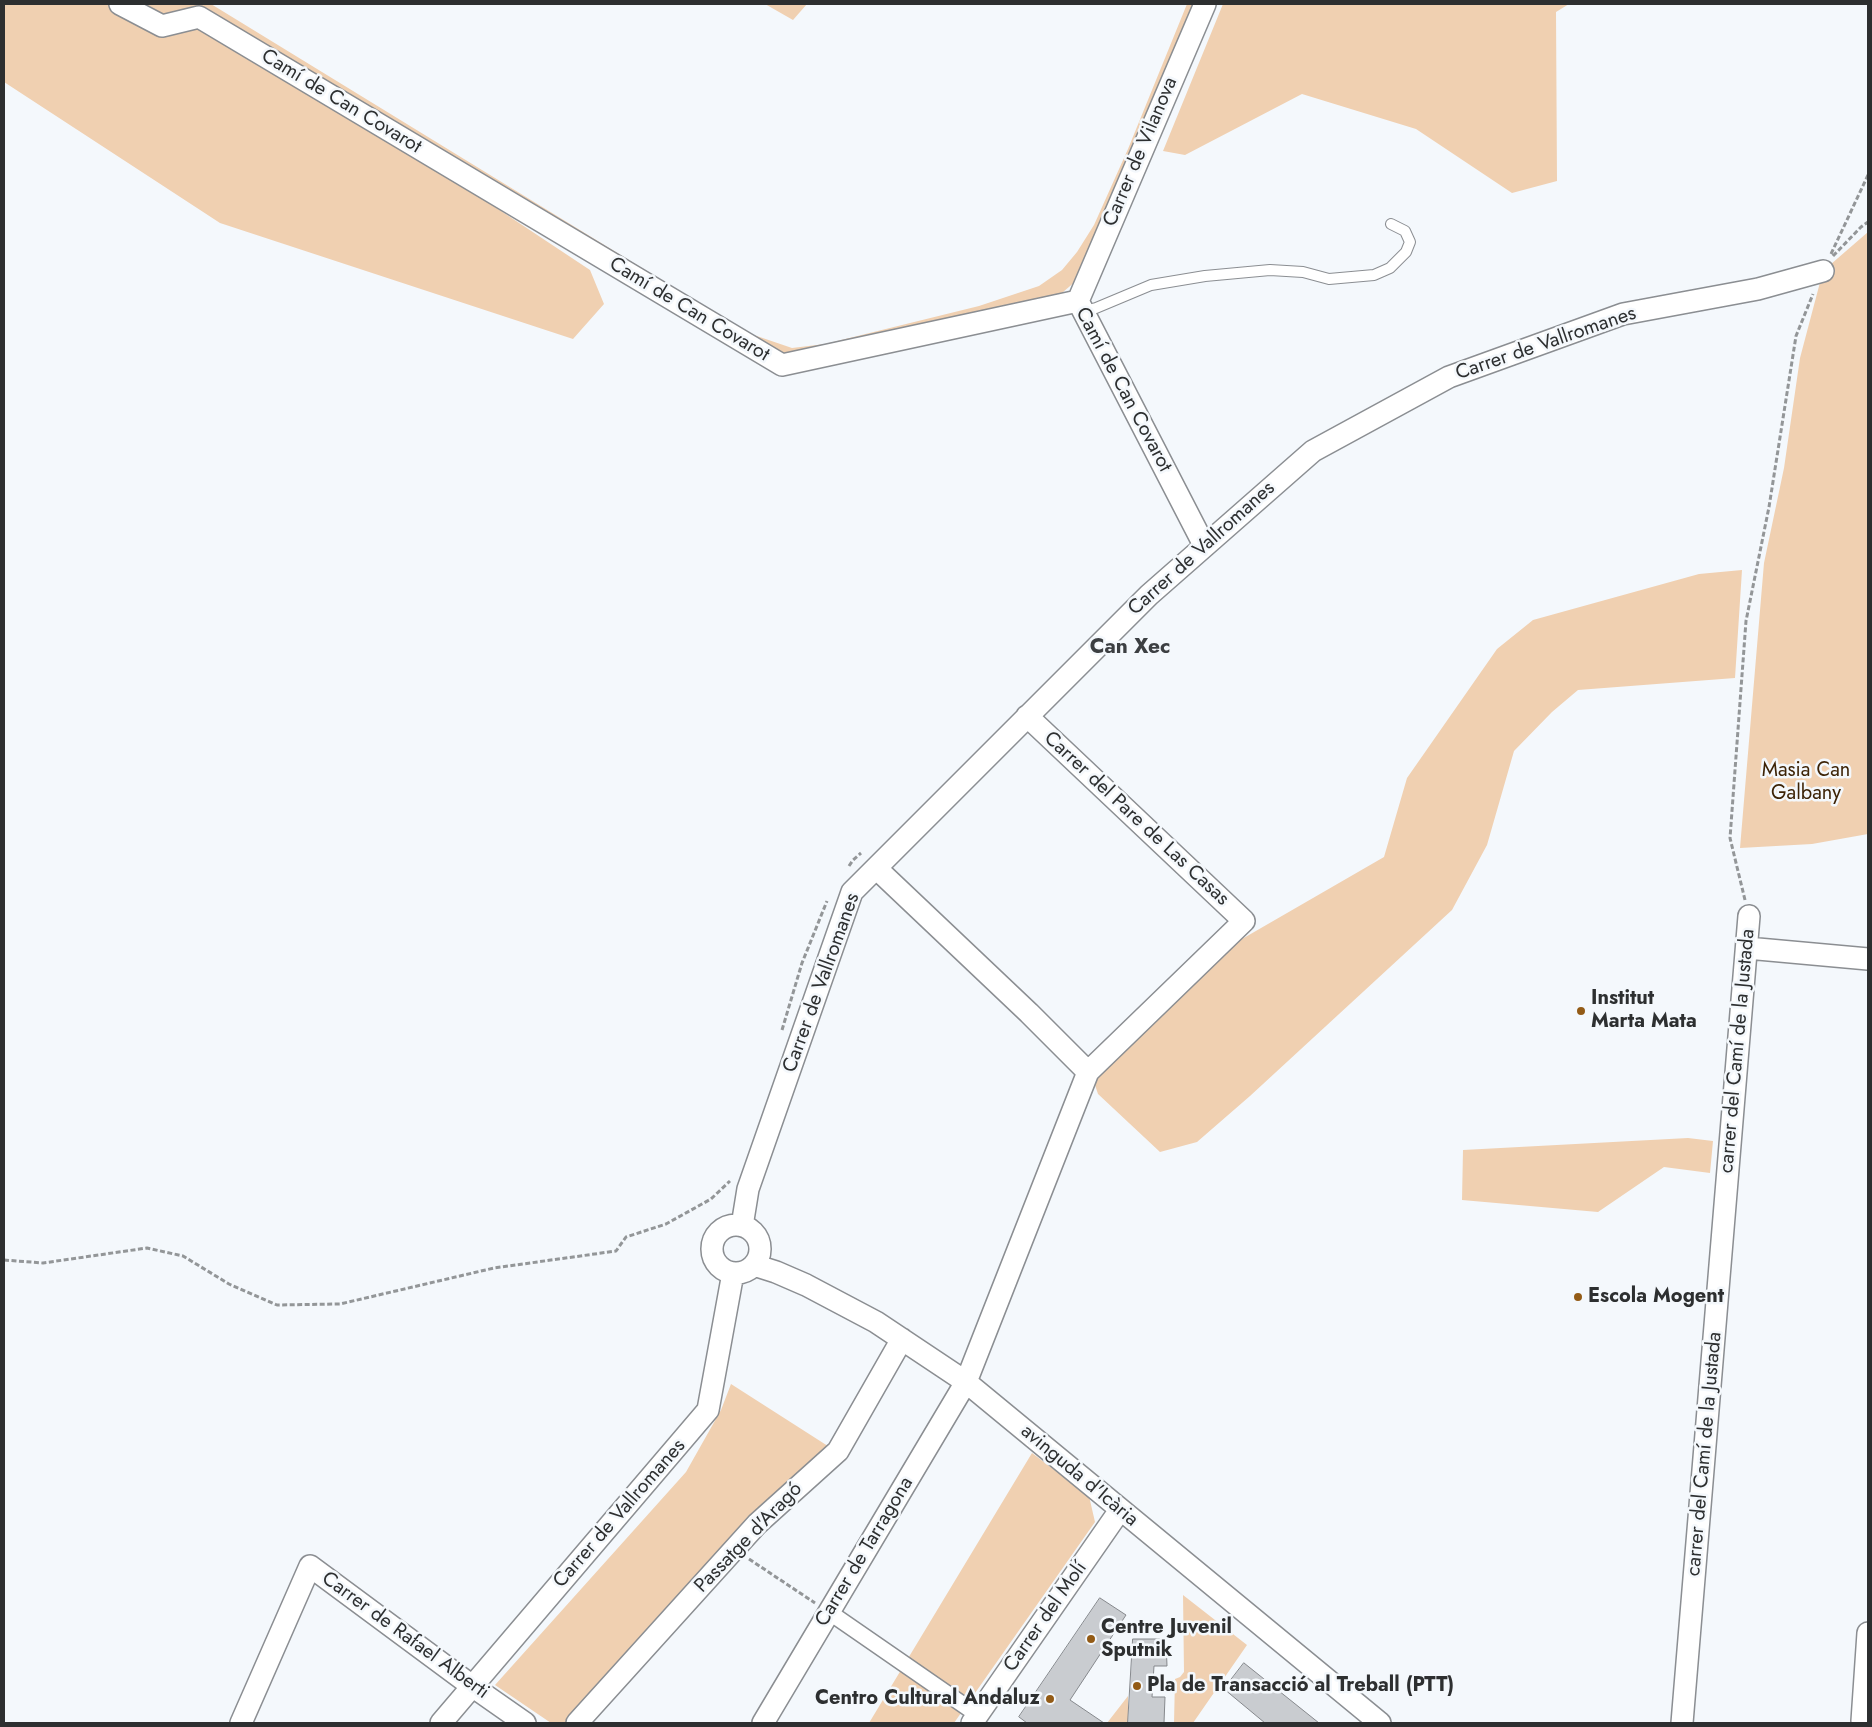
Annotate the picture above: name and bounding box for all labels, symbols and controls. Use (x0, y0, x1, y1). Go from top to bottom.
street label: Camí de Can Covarot (257, 45, 425, 159)
street label: Carrer de Vilanova (1099, 74, 1183, 230)
street label: Camí de Can Covarot (605, 253, 773, 367)
street label: Carrer de Vallromanes (1453, 302, 1639, 386)
street label: Camí de Can Covarot (1070, 304, 1176, 476)
street label: Carrer de Vallromanes (1124, 477, 1280, 621)
district label: Can Xec (1090, 635, 1170, 661)
street label: Carrer del Pare de Las Casas (1038, 727, 1234, 911)
park label: Masia Can Galbany (1762, 759, 1850, 806)
street label: Carrer de Vallromanes (778, 890, 866, 1076)
street label: carrer del Camí de la Justada (1715, 928, 1761, 1174)
place label: Institut Marta Mata (1591, 987, 1697, 1034)
marker: Institut Marta Mata (1575, 1005, 1587, 1017)
place label: Escola Mogent (1588, 1285, 1724, 1309)
marker: Escola Mogent (1572, 1291, 1584, 1303)
street label: carrer del Camí de la Justada (1682, 1331, 1728, 1577)
street label: avinguda d'Icària (1015, 1420, 1143, 1532)
street label: Carrer de Vallromanes (549, 1435, 691, 1593)
street label: Carrer de Tarragona (811, 1473, 919, 1631)
street label: Passatge d'Aragó (690, 1478, 808, 1598)
street label: Carrer del Molí (999, 1557, 1093, 1677)
street label: Carrer de Rafael Alberti (317, 1567, 493, 1705)
place label: Centre Juvenil Sputnik (1101, 1616, 1232, 1663)
marker: Centre Juvenil Sputnik (1085, 1633, 1097, 1645)
place label: Pla de Transacció al Treball (PTT) (1147, 1674, 1454, 1698)
marker: Pla de Transacció al Treball (PTT) (1131, 1680, 1143, 1692)
place label: Centro Cultural Andaluz (815, 1687, 1040, 1711)
marker: Centro Cultural Andaluz (1044, 1693, 1056, 1705)

